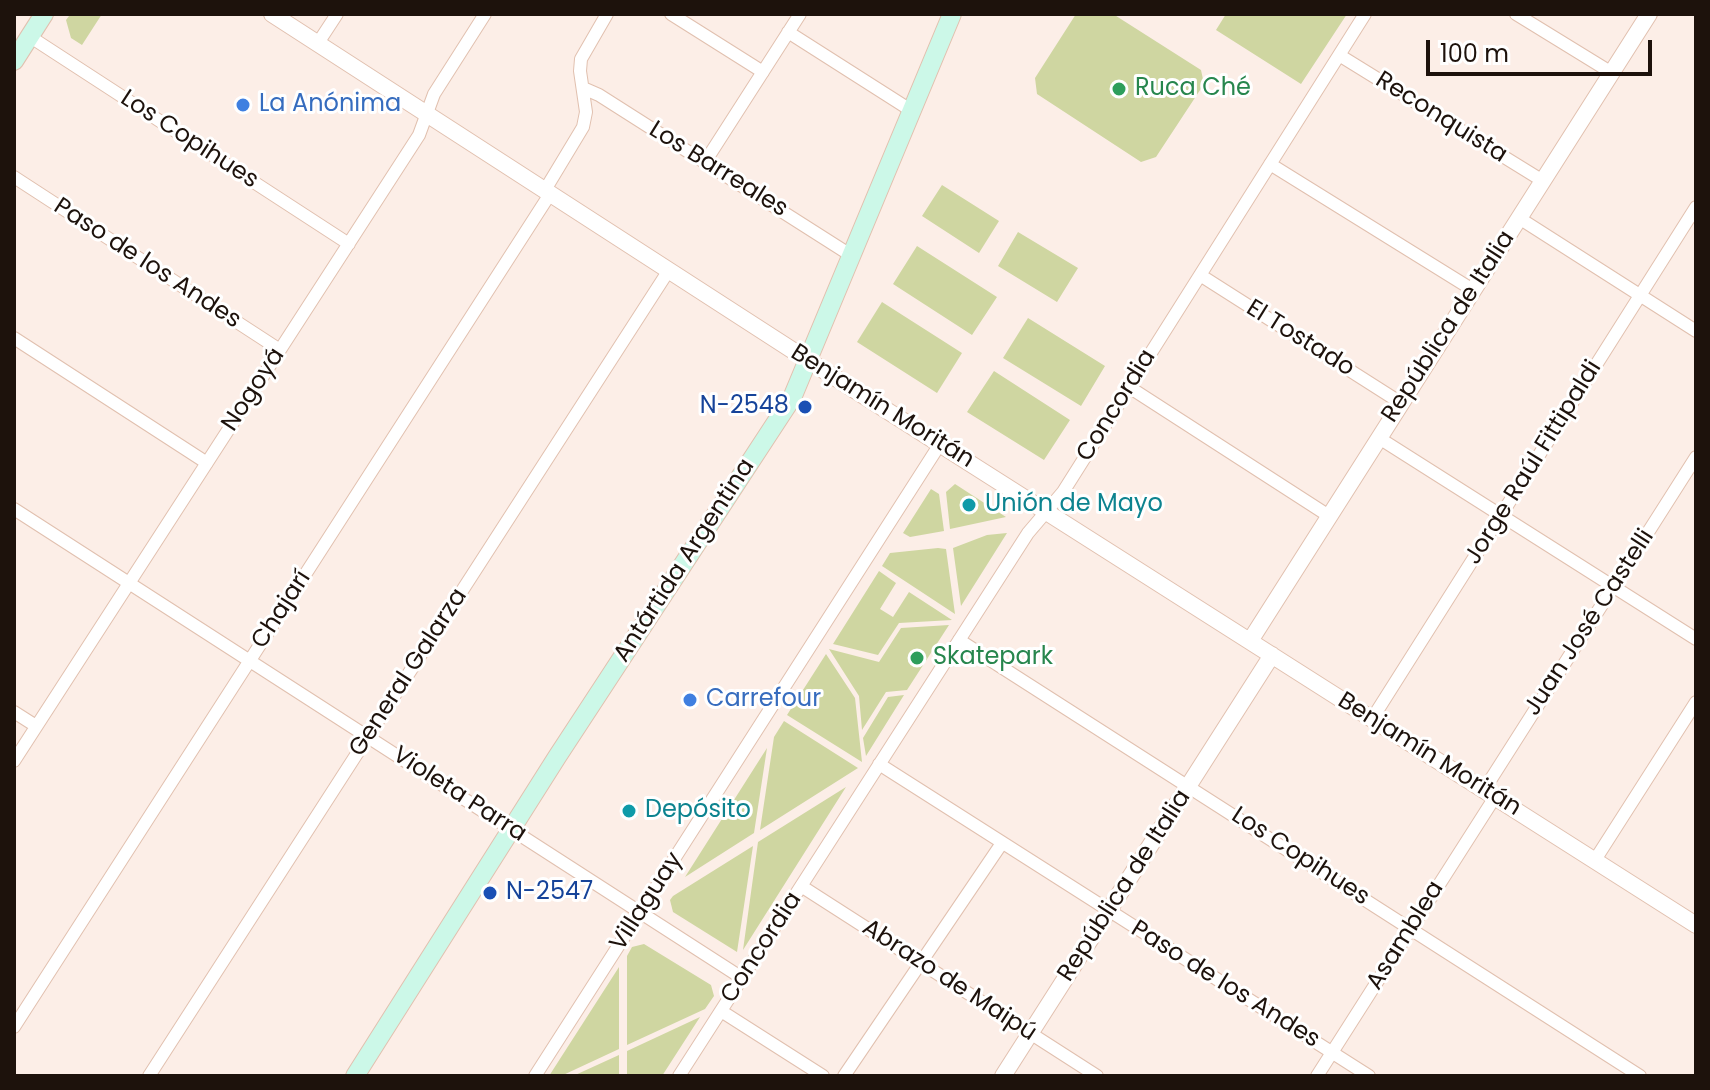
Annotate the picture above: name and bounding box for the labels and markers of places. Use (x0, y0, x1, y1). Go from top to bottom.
place label: Ruca Ché (1135, 75, 1251, 103)
marker: Ruca Ché (1110, 80, 1128, 98)
place label: La Anónima (259, 91, 401, 119)
marker: La Anónima (234, 96, 252, 114)
place label: N-2548 (700, 393, 789, 421)
marker: N-2548 (796, 398, 814, 416)
place label: Unión de Mayo (985, 491, 1163, 519)
marker: Unión de Mayo (960, 496, 978, 514)
place label: Skatepark (933, 644, 1053, 672)
marker: Skatepark (908, 649, 926, 667)
place label: Carrefour (706, 686, 821, 714)
marker: Carrefour (681, 691, 699, 709)
place label: Depósito (645, 797, 751, 825)
marker: Depósito (620, 802, 638, 820)
place label: N-2547 (506, 879, 593, 907)
marker: N-2547 (481, 884, 499, 902)

